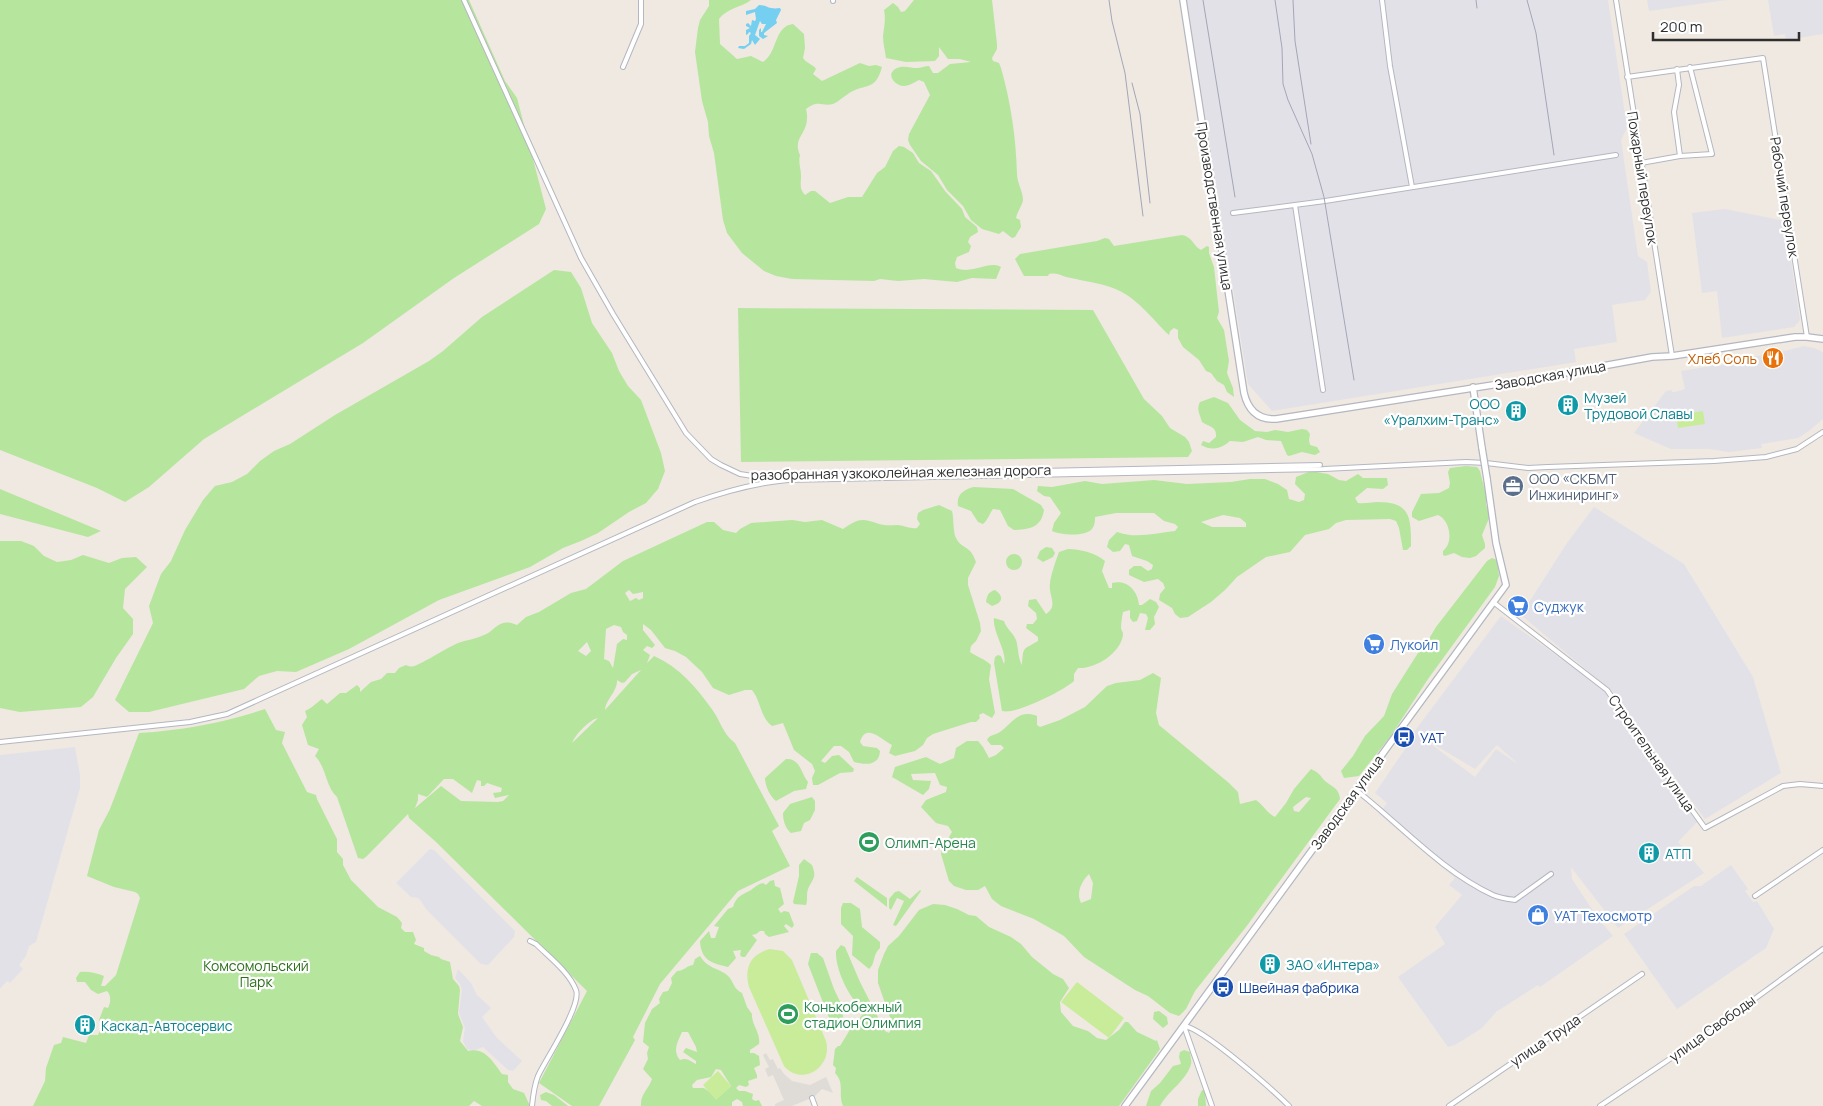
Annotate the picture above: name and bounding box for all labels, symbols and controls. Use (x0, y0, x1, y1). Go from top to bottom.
scale bar (1653, 10, 1799, 42)
text: 200 m (1660, 16, 1703, 37)
street label: Пожарный переулок (1623, 110, 1663, 247)
street label: Производственная улица (1192, 120, 1238, 292)
street label: Рабочий переулок (1766, 135, 1804, 260)
restaurant icon: Хлеб Соль (1761, 346, 1785, 370)
place label: Хлеб Соль (1688, 349, 1757, 368)
street label: Заводская улица (1493, 356, 1607, 394)
place label: Музей Трудовой Славы (1584, 388, 1693, 423)
building icon: Музей Трудовой Славы (1556, 393, 1580, 417)
place label: ООО «Уралхим-Транс» (1383, 394, 1500, 429)
building icon: ООО «Уралхим-Транс» (1504, 399, 1528, 423)
street label: разобранная узкоколейная железная дорога (751, 460, 1051, 484)
place label: ООО «СКБМТ Инжиниринг» (1529, 469, 1619, 504)
office icon: ООО «СКБМТ Инжиниринг» (1501, 474, 1525, 498)
supermarket icon: Суджук (1506, 594, 1530, 618)
place label: Суджук (1534, 597, 1585, 616)
supermarket icon: Лукойл (1362, 632, 1386, 656)
place label: Лукойл (1390, 635, 1438, 654)
street label: Строительная улица (1605, 691, 1699, 815)
bus stop icon: УАТ (1392, 725, 1416, 749)
place label: УАТ (1420, 728, 1445, 747)
street label: Заводская улица (1306, 751, 1388, 853)
sports icon: Олимп-Арена (857, 830, 881, 854)
place label: Олимп-Арена (885, 833, 976, 852)
building icon: АТП (1637, 841, 1661, 865)
place label: АТП (1665, 844, 1691, 863)
shop icon: УАТ Техосмотр (1526, 903, 1550, 927)
place label: УАТ Техосмотр (1554, 906, 1652, 925)
building icon: ЗАО «Интера» (1258, 952, 1282, 976)
place label: ЗАО «Интера» (1286, 955, 1380, 974)
park label: Комсомольский Парк (203, 956, 309, 991)
bus stop icon: Швейная фабрика (1211, 975, 1235, 999)
place label: Швейная фабрика (1239, 978, 1359, 997)
street label: улица Свободы (1665, 990, 1759, 1066)
place label: Конькобежный стадион Олимпия (804, 997, 921, 1032)
sports icon: Конькобежный стадион Олимпия (776, 1002, 800, 1026)
street label: улица Труда (1506, 1009, 1584, 1071)
building icon: Каскад-Автосервис (73, 1013, 97, 1037)
place label: Каскад-Автосервис (101, 1016, 233, 1035)

